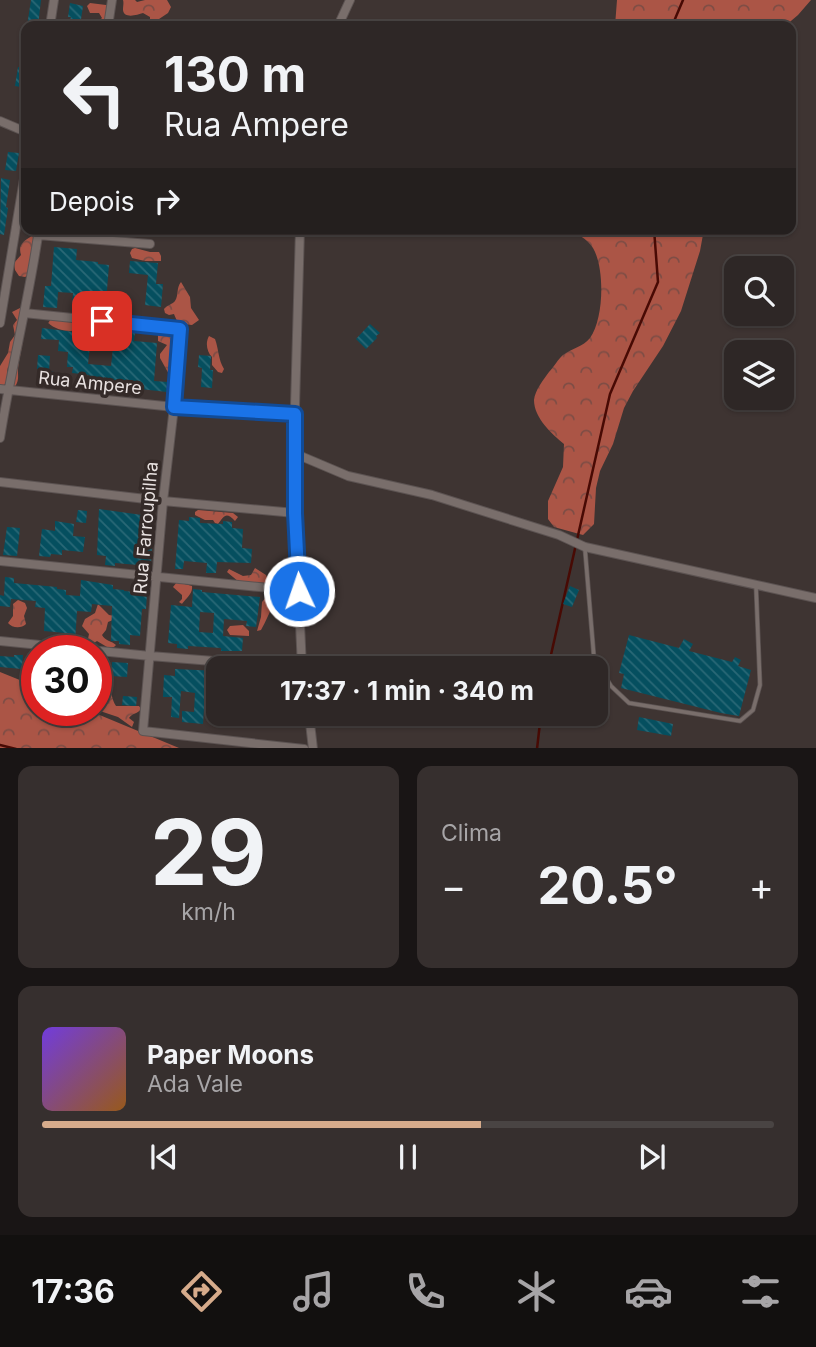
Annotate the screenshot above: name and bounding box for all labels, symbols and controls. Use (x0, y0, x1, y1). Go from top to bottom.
text: 130 m (164, 45, 306, 104)
icon: left (49, 49, 140, 140)
text: Rua Ampere (164, 105, 349, 144)
icon: right (148, 182, 186, 220)
text: Depois (49, 186, 134, 217)
map controls (724, 256, 794, 410)
button: search (724, 256, 794, 326)
pin (72, 291, 132, 351)
icon: arrive (83, 302, 121, 340)
button: layers (724, 340, 794, 410)
street label: Rua Ampere (37, 367, 143, 398)
street label: Rua Farroupilha (129, 461, 162, 595)
position arrow (262, 554, 336, 628)
speed limit sign: 30 (21, 635, 112, 726)
text: 17:37 · 1 min · 340 m (280, 675, 534, 706)
text: 29 (150, 797, 267, 907)
text: Clima (441, 819, 502, 847)
text: 20.5° (537, 854, 678, 917)
text: − (441, 863, 466, 909)
text: + (749, 863, 774, 909)
text: km/h (181, 898, 236, 926)
text: Paper Moons (147, 1039, 314, 1070)
text: Ada Vale (147, 1070, 243, 1098)
icon: previous (145, 1138, 183, 1176)
icon: pause (389, 1138, 427, 1176)
icon: next (633, 1138, 671, 1176)
icon: directions (177, 1267, 226, 1316)
icon: music (289, 1267, 338, 1316)
icon: phone (401, 1267, 450, 1316)
icon: climate (512, 1267, 561, 1316)
icon: car (624, 1267, 673, 1316)
icon: filters (736, 1267, 785, 1316)
text: 17:36 (31, 1272, 115, 1311)

